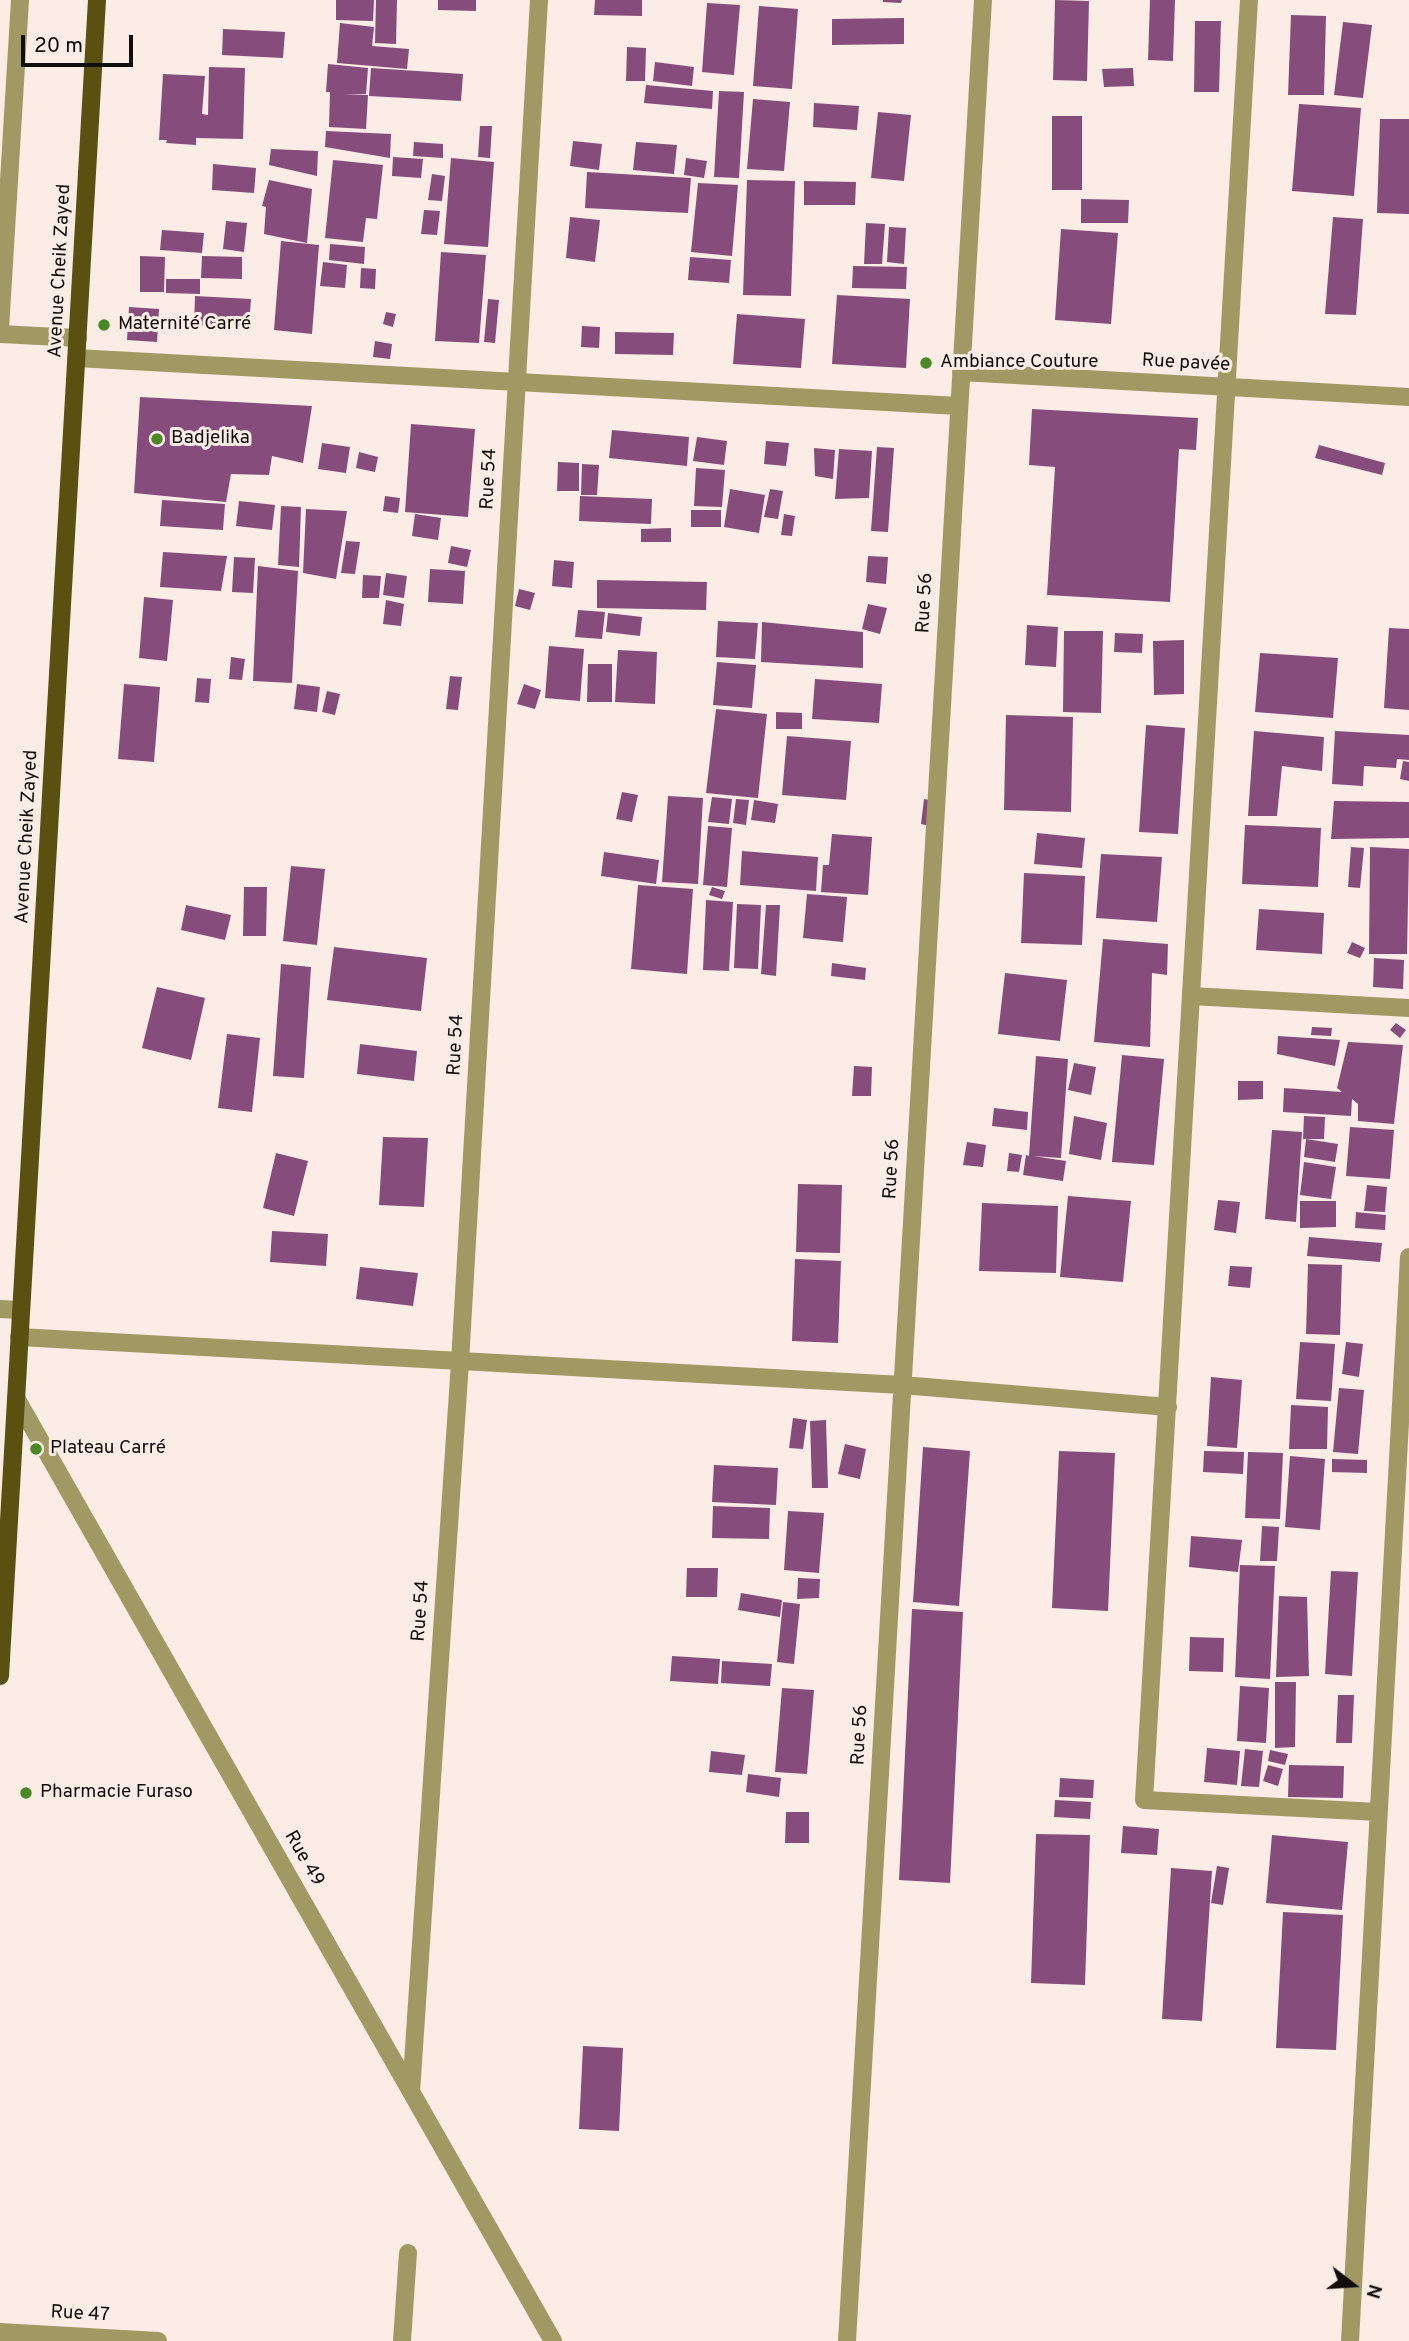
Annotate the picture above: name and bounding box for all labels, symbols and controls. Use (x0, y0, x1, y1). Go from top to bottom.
scale bar (24, 21, 136, 65)
text: 20 m (34, 33, 83, 60)
street label: Avenue Cheik Zayed (45, 183, 77, 359)
place label: Maternité Carré (118, 314, 251, 336)
marker: Maternité Carré (96, 317, 112, 333)
street label: Rue pavée (1141, 350, 1231, 378)
place label: Ambiance Couture (940, 352, 1098, 374)
marker: Ambiance Couture (918, 355, 934, 371)
place label: Badjelika (171, 428, 250, 450)
marker: Badjelika (149, 431, 165, 447)
street label: Rue 54 (477, 448, 503, 510)
street label: Rue 56 (913, 572, 939, 634)
street label: Avenue Cheik Zayed (12, 749, 44, 925)
street label: Rue 54 (444, 1014, 470, 1076)
street label: Rue 56 (880, 1138, 906, 1200)
place label: Plateau Carré (50, 1438, 166, 1460)
marker: Plateau Carré (28, 1441, 44, 1457)
street label: Rue 54 (408, 1579, 436, 1643)
street label: Rue 56 (848, 1704, 874, 1766)
place label: Pharmacie Furaso (40, 1782, 193, 1804)
marker: Pharmacie Furaso (18, 1785, 34, 1801)
street label: Rue 49 (278, 1827, 328, 1891)
north arrow (1318, 2250, 1388, 2320)
text: N (1360, 2281, 1387, 2301)
street label: Rue 47 (50, 2302, 110, 2328)

